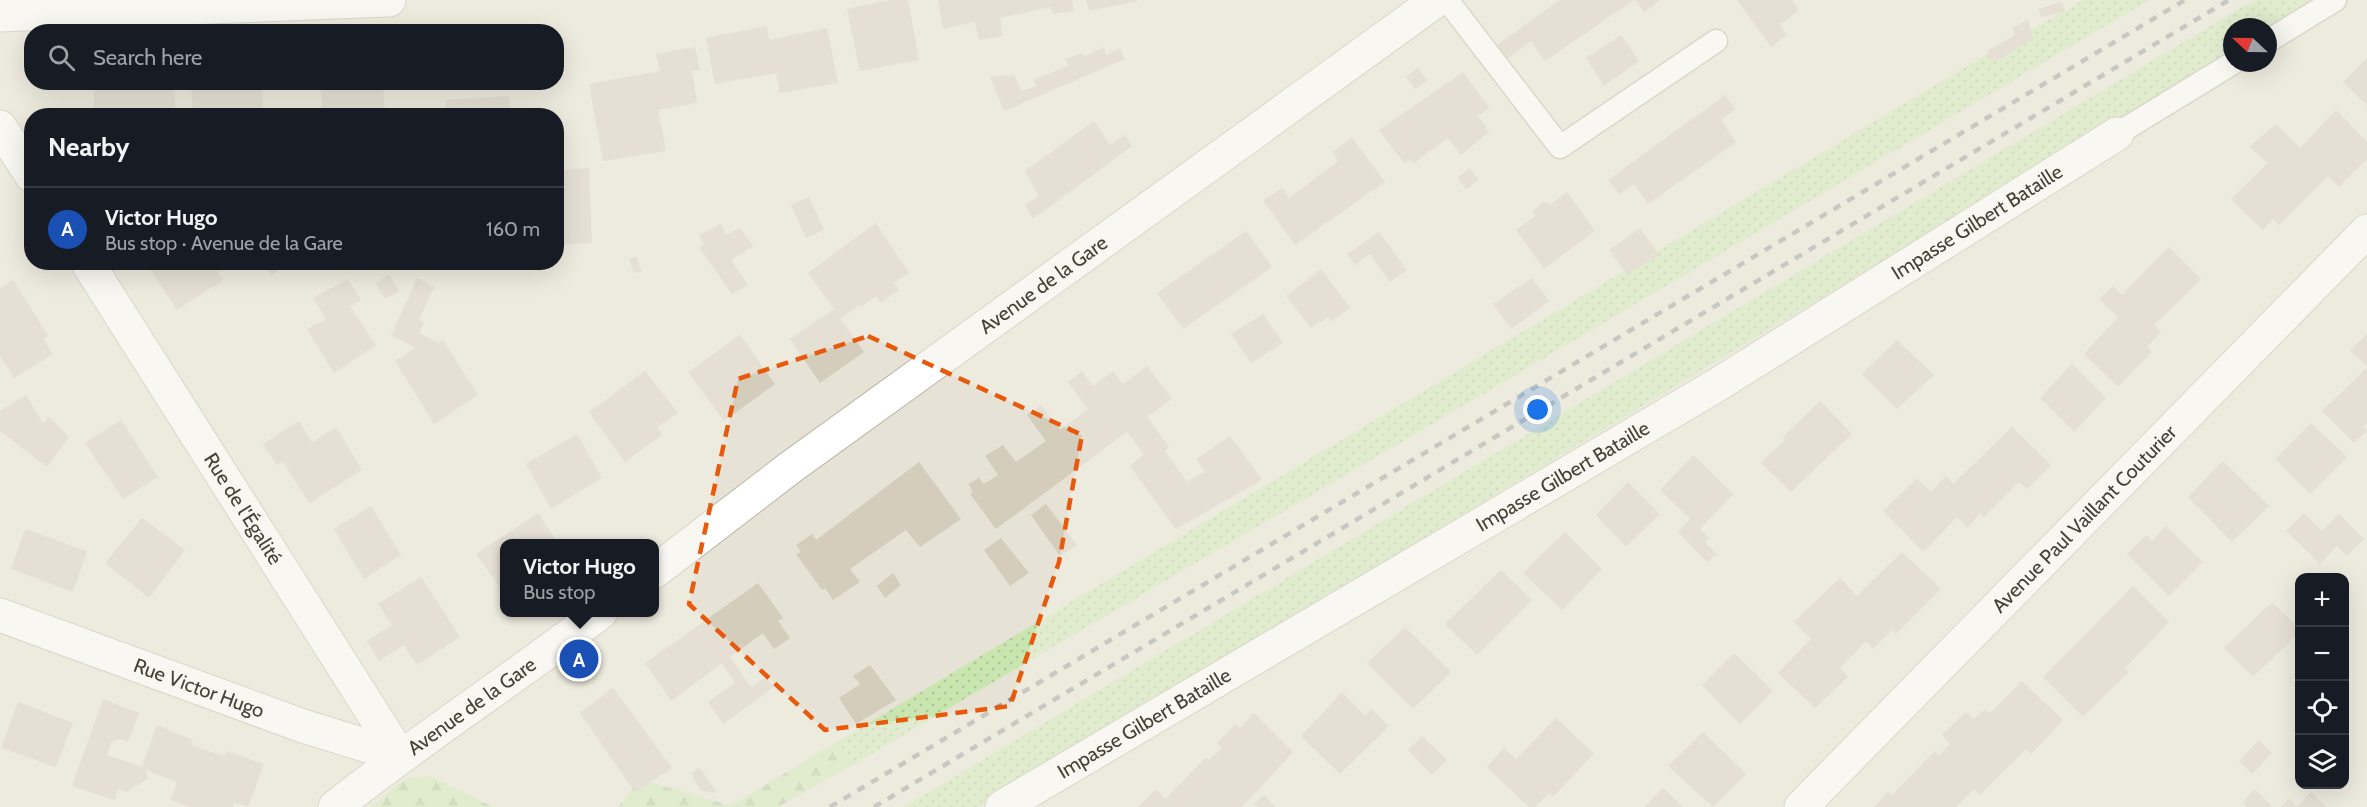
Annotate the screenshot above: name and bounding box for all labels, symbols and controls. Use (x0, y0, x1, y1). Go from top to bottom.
north arrow (2223, 18, 2277, 72)
search box (24, 24, 564, 90)
icon: search (45, 41, 78, 74)
text: Search here (93, 44, 202, 71)
text: Nearby (48, 131, 129, 163)
street label: Impasse Gilbert Bataille (1887, 159, 2067, 285)
text: Victor Hugo (105, 204, 218, 231)
text: A (61, 217, 74, 241)
text: 160 m (486, 217, 540, 241)
street label: Avenue de la Gare (975, 230, 1112, 339)
text: Bus stop · Avenue de la Gare (105, 231, 343, 255)
your location (1523, 395, 1552, 424)
street label: Impasse Gilbert Bataille (1472, 416, 1654, 537)
street label: Avenue Paul Vaillant Couturier (1987, 420, 2182, 617)
street label: Rue de l’Égalité (199, 448, 288, 569)
popup (500, 539, 659, 617)
text: Victor Hugo (523, 553, 636, 580)
map controls (2295, 573, 2349, 789)
button: + (2295, 573, 2349, 627)
text: Bus stop (523, 580, 595, 604)
button: − (2295, 627, 2349, 681)
pin: A (560, 636, 598, 682)
street label: Avenue de la Gare (403, 652, 541, 760)
street label: Rue Victor Hugo (130, 653, 268, 723)
street label: Impasse Gilbert Bataille (1053, 663, 1235, 784)
button: locate (2295, 681, 2349, 735)
button: layers (2295, 735, 2349, 789)

